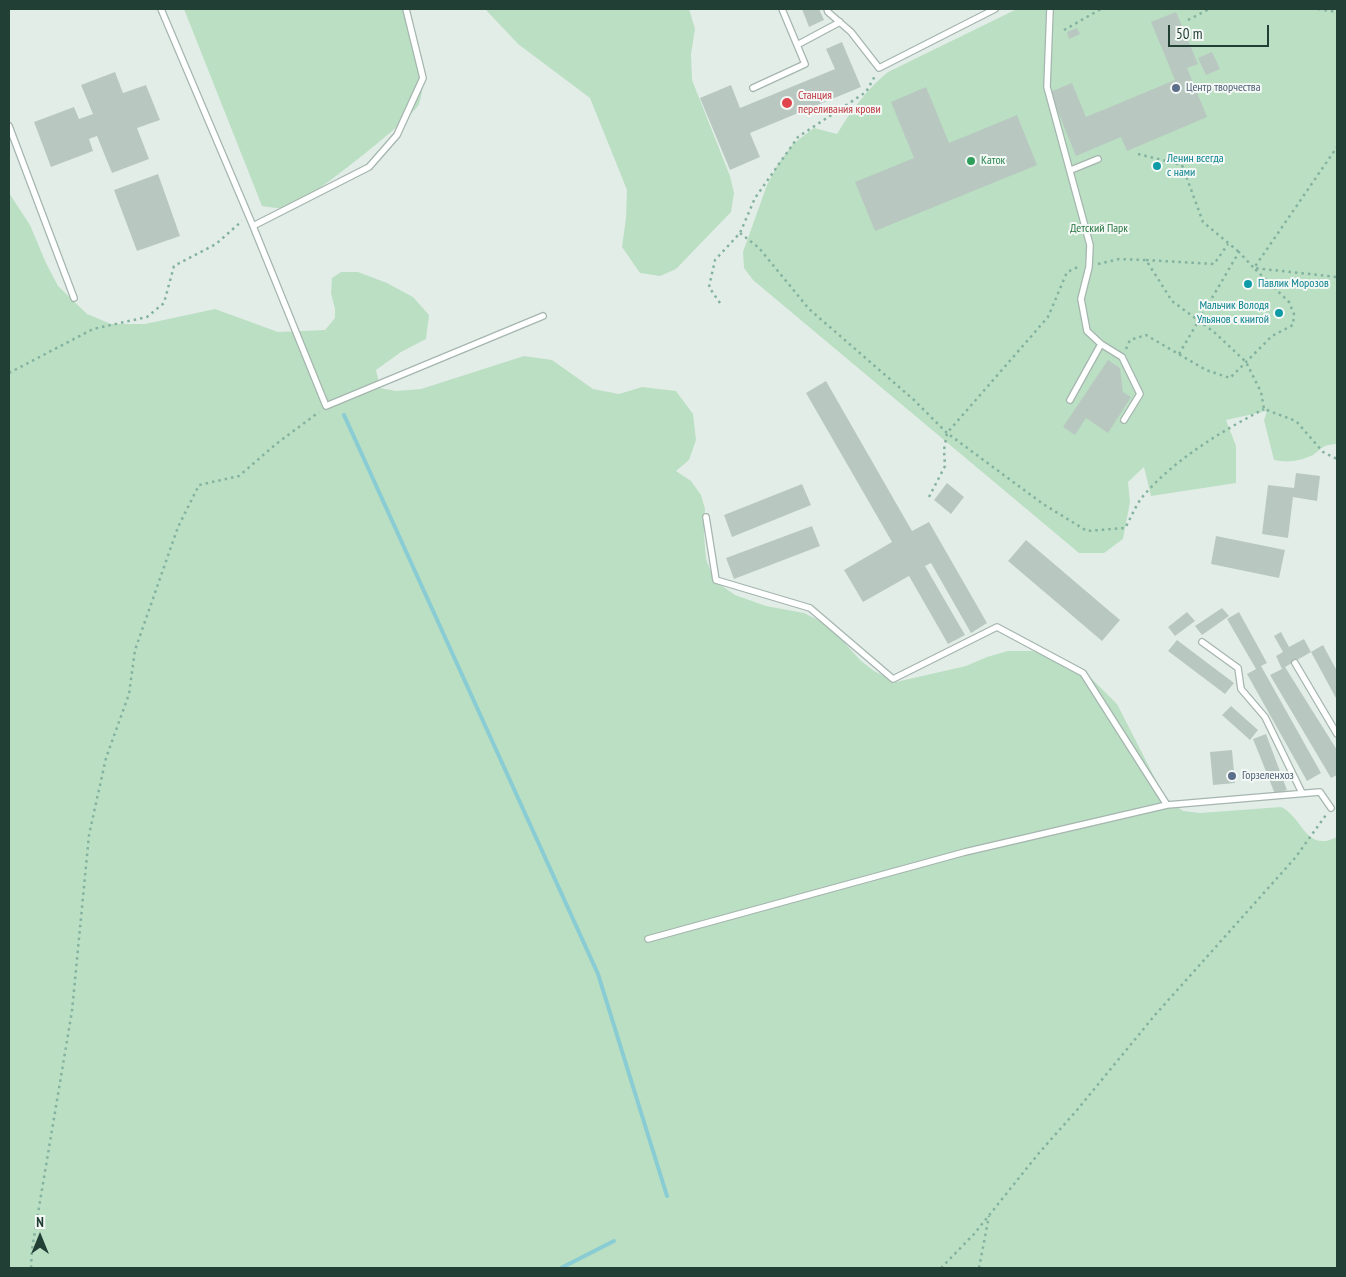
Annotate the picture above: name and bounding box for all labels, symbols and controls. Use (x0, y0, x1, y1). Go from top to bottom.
scale bar (1171, 15, 1272, 47)
text: 50 m (1176, 24, 1202, 43)
place label: Центр творчества (1186, 81, 1260, 95)
marker: Центр творчества (1170, 82, 1182, 94)
place label: Станция переливания крови (798, 89, 881, 117)
marker: Станция переливания крови (780, 96, 794, 110)
place label: Ленин всегда с нами (1167, 152, 1223, 180)
place label: Каток (981, 154, 1005, 168)
marker: Каток (965, 155, 977, 167)
marker: Ленин всегда с нами (1151, 160, 1163, 172)
park label: Детский Парк (1070, 222, 1128, 236)
place label: Павлик Морозов (1258, 277, 1329, 291)
marker: Павлик Морозов (1242, 278, 1254, 290)
place label: Мальчик Володя Ульянов с книгой (1197, 299, 1269, 327)
marker: Мальчик Володя Ульянов с книгой (1273, 307, 1285, 319)
place label: Горзеленхоз (1242, 769, 1294, 783)
marker: Горзеленхоз (1226, 770, 1238, 782)
north arrow (15, 1212, 65, 1262)
text: N (36, 1213, 44, 1231)

